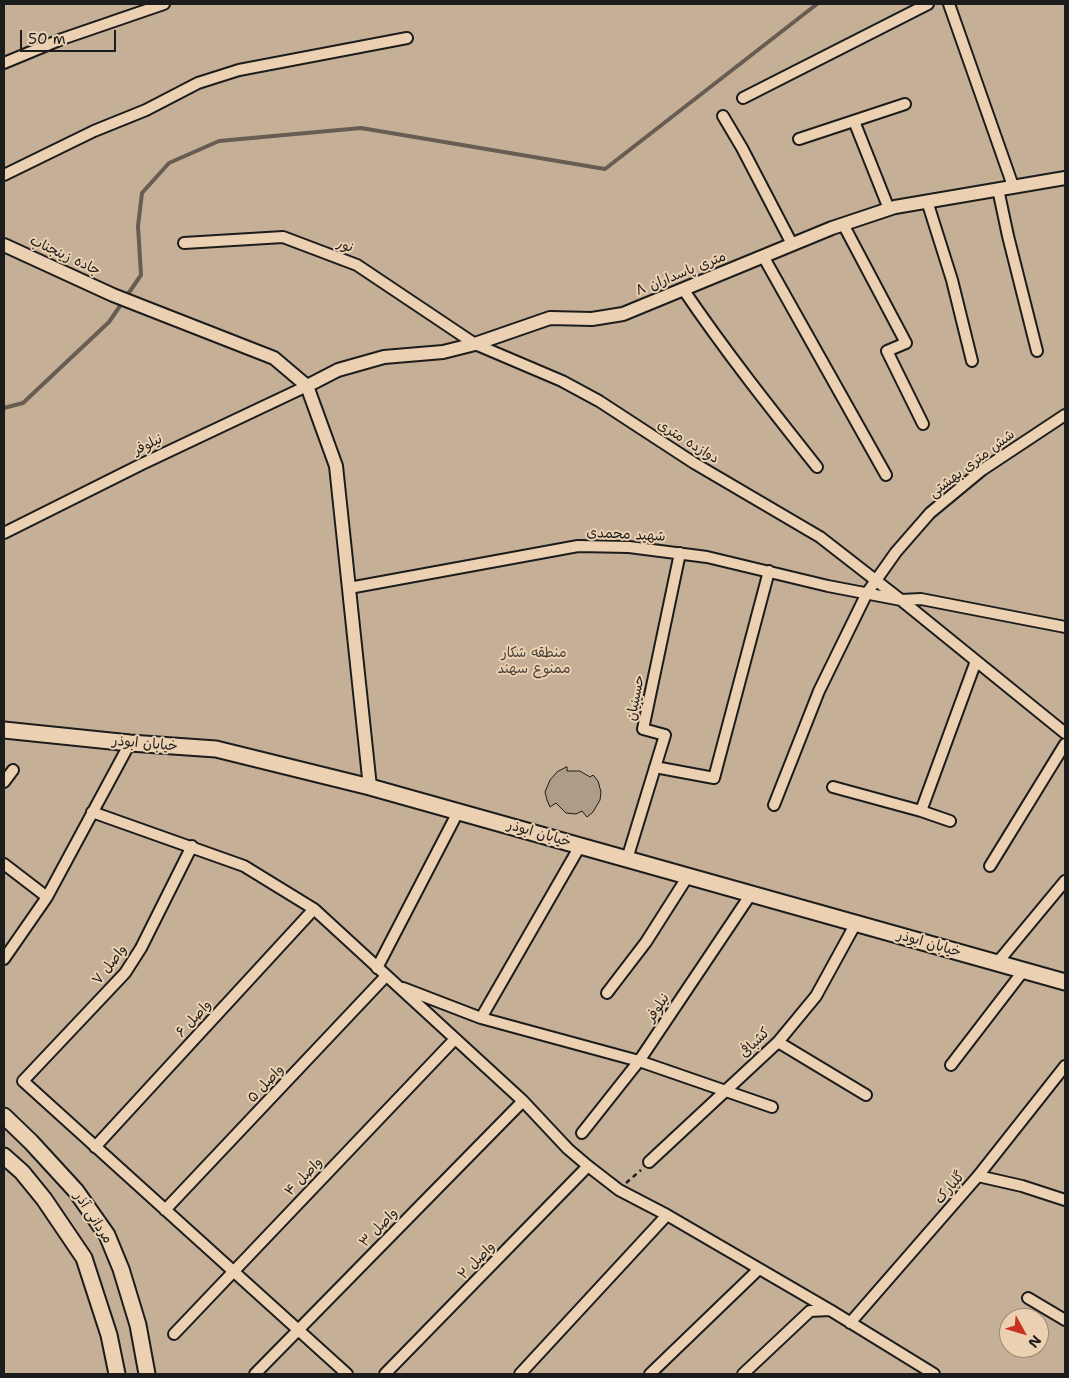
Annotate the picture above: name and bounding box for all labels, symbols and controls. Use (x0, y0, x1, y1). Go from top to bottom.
scale bar (22, 20, 119, 52)
text: 50 m (28, 29, 66, 49)
street label: جاده زینجناب (27, 232, 103, 280)
street label: نور (334, 235, 356, 257)
street label: ۸ متری پاسداران (633, 248, 729, 300)
street label: دوازده متری (654, 416, 722, 468)
street label: شش متری بهشتی (926, 426, 1018, 502)
street label: نیلوفر (131, 431, 165, 459)
street label: شهید محمدی (586, 525, 666, 545)
park label: منطقه شکار ممنوع سهند (498, 645, 570, 678)
street label: حسینیان (623, 674, 649, 722)
street label: خیابان ابوذر (112, 733, 178, 755)
street label: خیابان ابوذر (505, 817, 573, 851)
street label: خیابان ابوذر (895, 927, 963, 961)
street label: واصل ۷ (89, 942, 131, 988)
street label: نیلوفر (643, 991, 673, 1025)
street label: واصل ۶ (173, 997, 215, 1041)
street label: کشبافی (736, 1024, 774, 1062)
street label: واصل ۵ (244, 1061, 288, 1107)
street label: واصل ۴ (282, 1154, 326, 1200)
street label: گلپارک (931, 1168, 969, 1208)
street label: مردانی آذر (70, 1189, 116, 1247)
street label: واصل ۳ (356, 1205, 402, 1251)
street label: واصل ۲ (455, 1239, 499, 1283)
north arrow (999, 1308, 1049, 1358)
text: N (1024, 1332, 1045, 1352)

